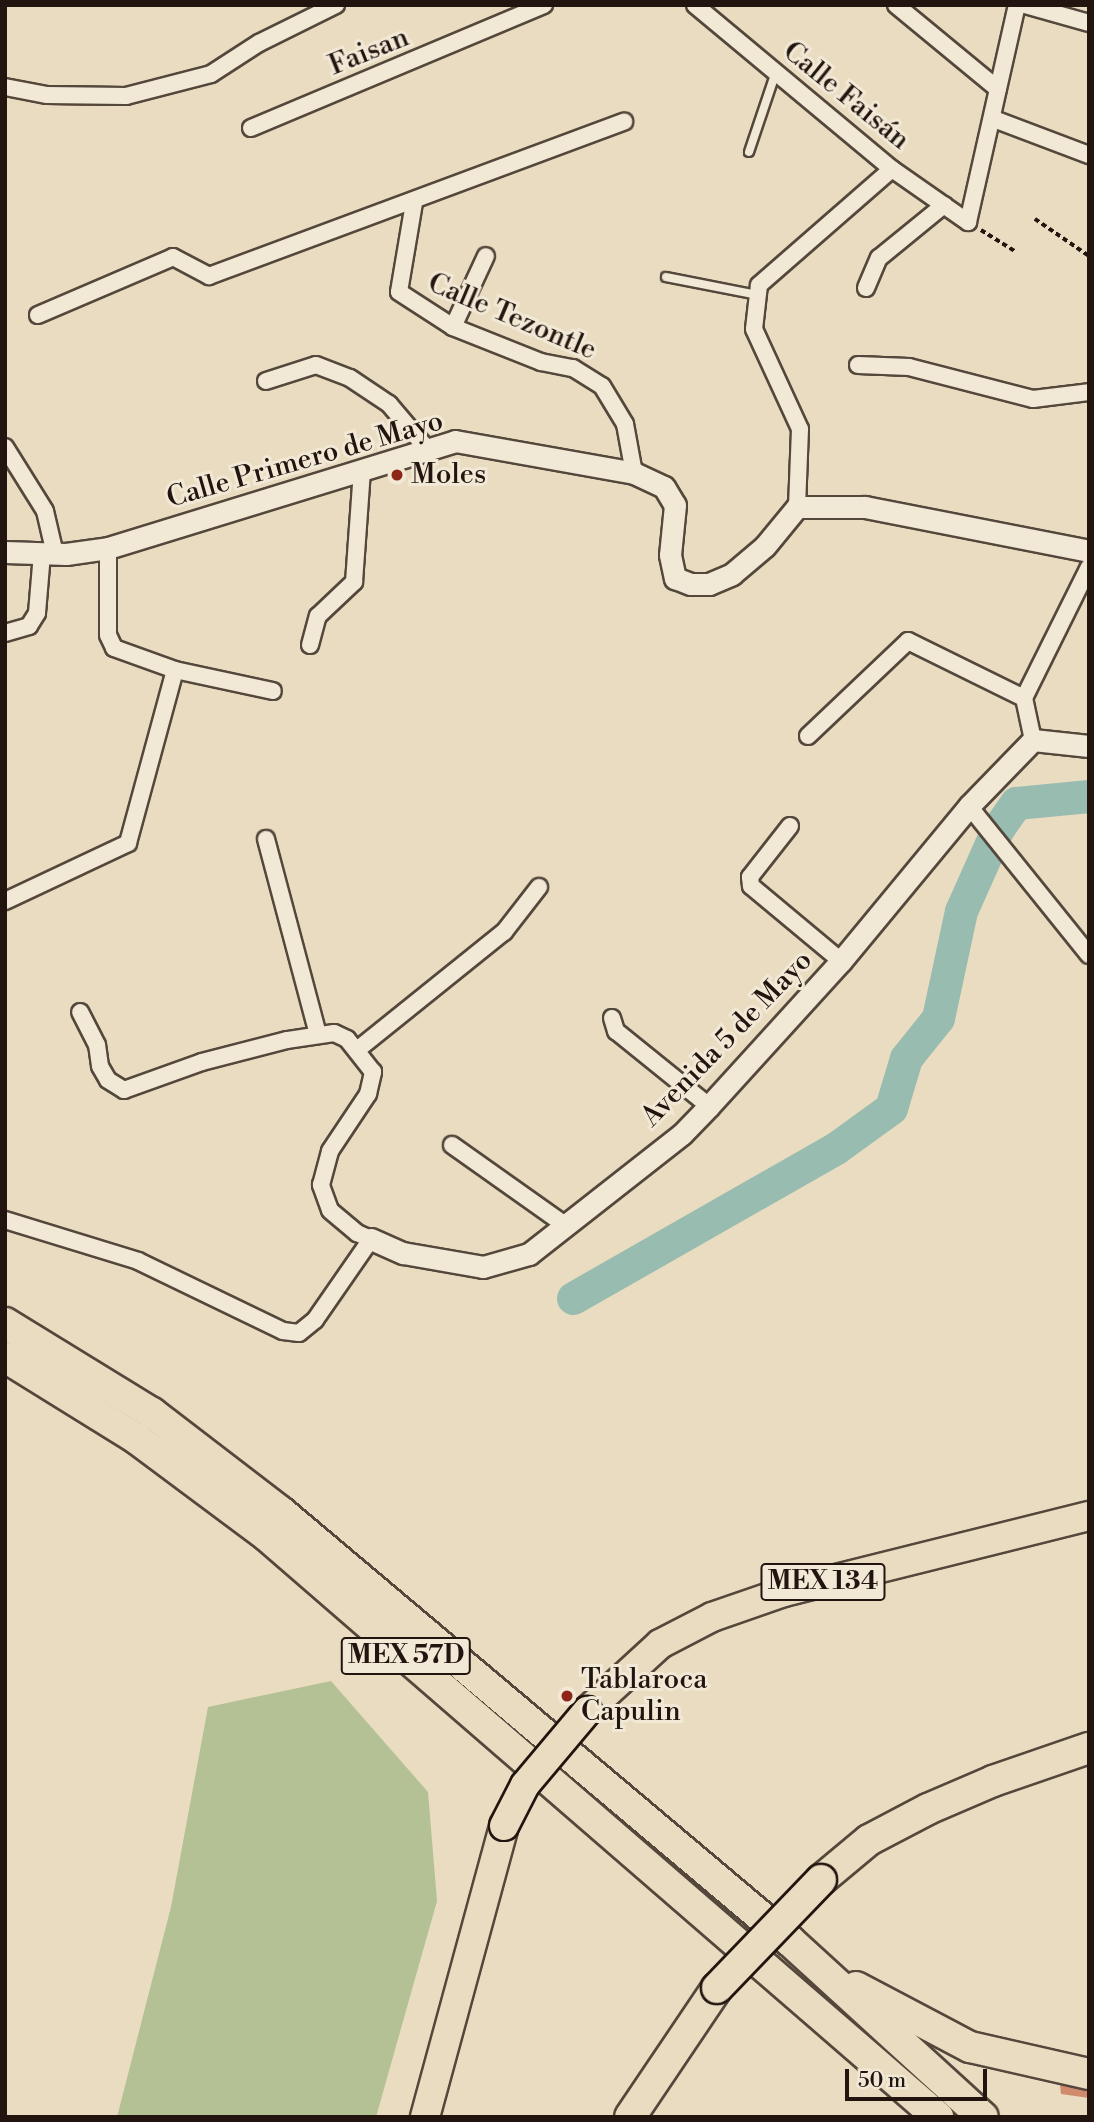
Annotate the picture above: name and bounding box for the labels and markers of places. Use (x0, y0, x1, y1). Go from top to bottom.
place label: Moles (411, 458, 486, 492)
marker: Moles (389, 467, 405, 483)
place label: Tablaroca Capulin (581, 1663, 707, 1729)
marker: Tablaroca Capulin (559, 1688, 575, 1704)

